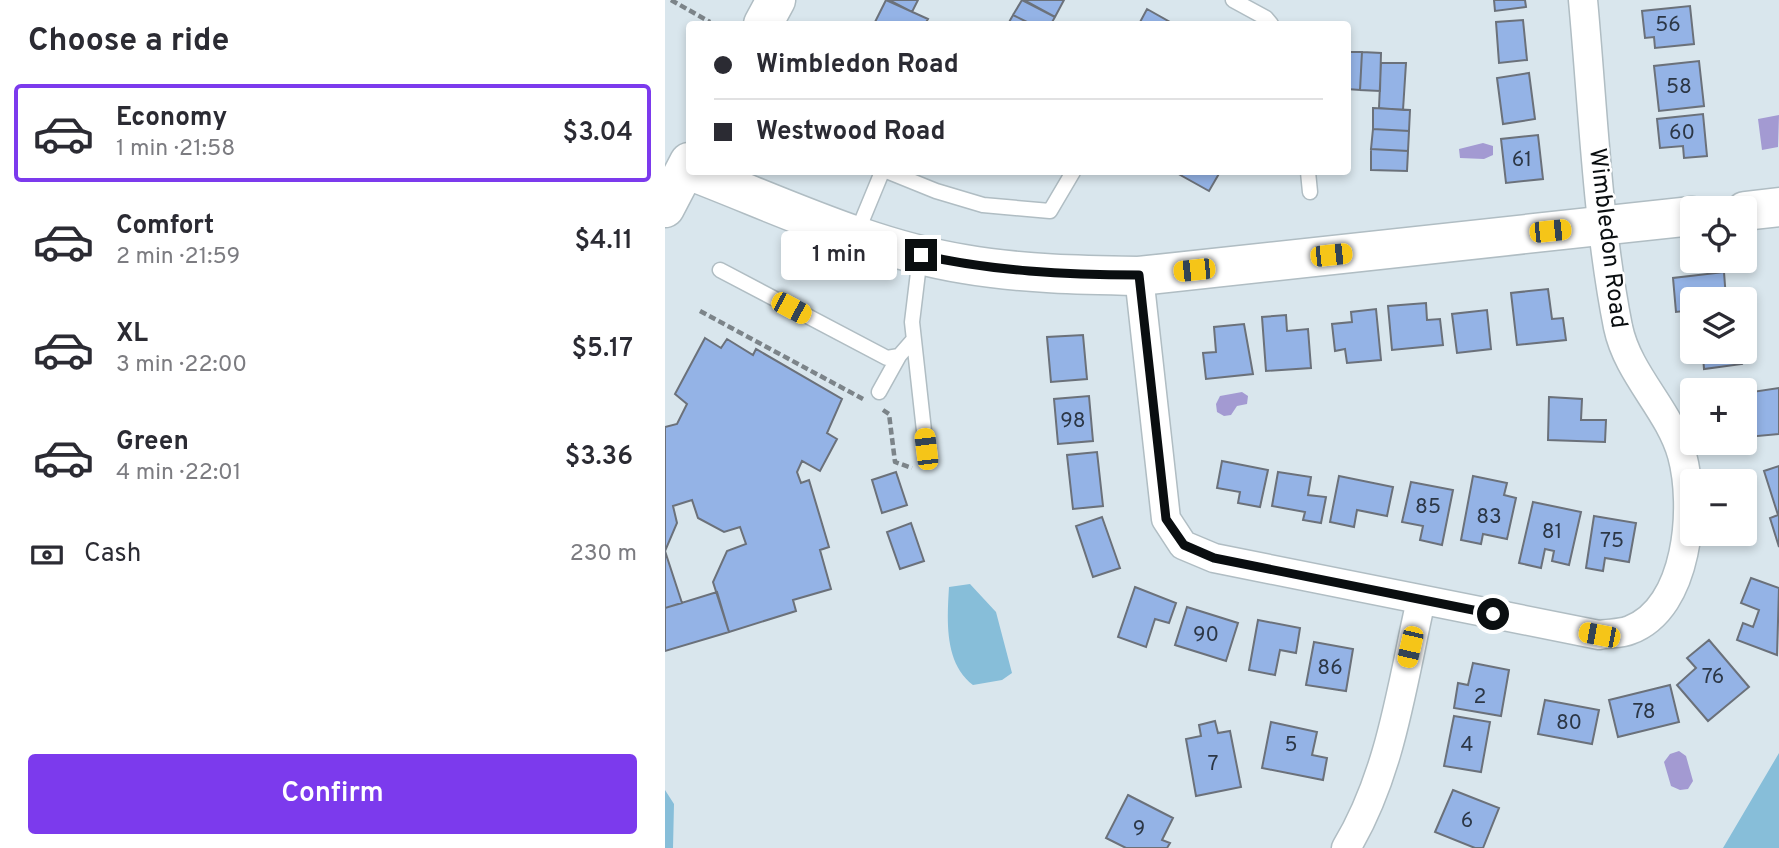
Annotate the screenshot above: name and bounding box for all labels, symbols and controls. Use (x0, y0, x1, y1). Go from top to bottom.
house number: 56 (1655, 12, 1681, 39)
text: Choose a ride (28, 22, 229, 62)
text: Wimbledon Road (756, 49, 959, 82)
house number: 58 (1666, 74, 1692, 101)
icon: car (32, 102, 95, 165)
text: Economy (116, 102, 227, 135)
text: Westwood Road (756, 116, 945, 149)
text: $3.04 (563, 117, 633, 150)
house number: 60 (1669, 120, 1695, 147)
text: 1 min · 21:58 (116, 135, 235, 164)
street label: Wimbledon Road (1581, 146, 1633, 330)
house number: 61 (1512, 147, 1532, 174)
map controls (1680, 196, 1757, 546)
button: locate (1680, 196, 1757, 273)
icon: car (32, 210, 95, 273)
text: Comfort (116, 210, 214, 243)
car (1529, 218, 1572, 244)
text: $4.11 (574, 225, 633, 258)
callout: 1 min (781, 230, 897, 280)
route end (905, 239, 937, 271)
text: 1 min (812, 241, 866, 270)
car (1310, 242, 1353, 268)
text: 2 min · 21:59 (116, 243, 240, 272)
car (1173, 257, 1216, 283)
button: layers (1680, 287, 1757, 364)
car (768, 289, 815, 327)
icon: car (32, 318, 95, 381)
text: XL (116, 318, 148, 351)
text: $5.17 (571, 333, 633, 366)
text: 3 min · 22:00 (116, 351, 247, 380)
button: + (1680, 378, 1757, 455)
house number: 98 (1060, 408, 1086, 435)
icon: car (32, 426, 95, 489)
text: Green (116, 426, 189, 459)
car (914, 427, 939, 471)
text: $3.36 (565, 441, 633, 474)
text: 4 min · 22:01 (116, 459, 241, 488)
button: − (1680, 469, 1757, 546)
house number: 85 (1415, 494, 1441, 521)
house number: 83 (1476, 504, 1502, 531)
house number: 81 (1542, 519, 1562, 546)
house number: 75 (1600, 528, 1624, 555)
icon: cash (28, 536, 66, 574)
text: Cash (84, 538, 141, 571)
text: 230 m (570, 540, 637, 569)
route start (1477, 598, 1509, 630)
car (1577, 621, 1622, 649)
house number: 90 (1193, 622, 1219, 649)
car (1396, 624, 1425, 670)
house number: 86 (1317, 655, 1343, 682)
house number: 76 (1702, 664, 1724, 691)
house number: 2 (1474, 684, 1486, 711)
house number: 78 (1632, 699, 1656, 726)
house number: 80 (1556, 710, 1582, 737)
house number: 5 (1284, 732, 1298, 759)
house number: 4 (1460, 732, 1474, 759)
house number: 7 (1208, 751, 1219, 778)
button: Confirm (28, 754, 637, 834)
house number: 6 (1461, 808, 1473, 835)
house number: 9 (1133, 816, 1145, 843)

